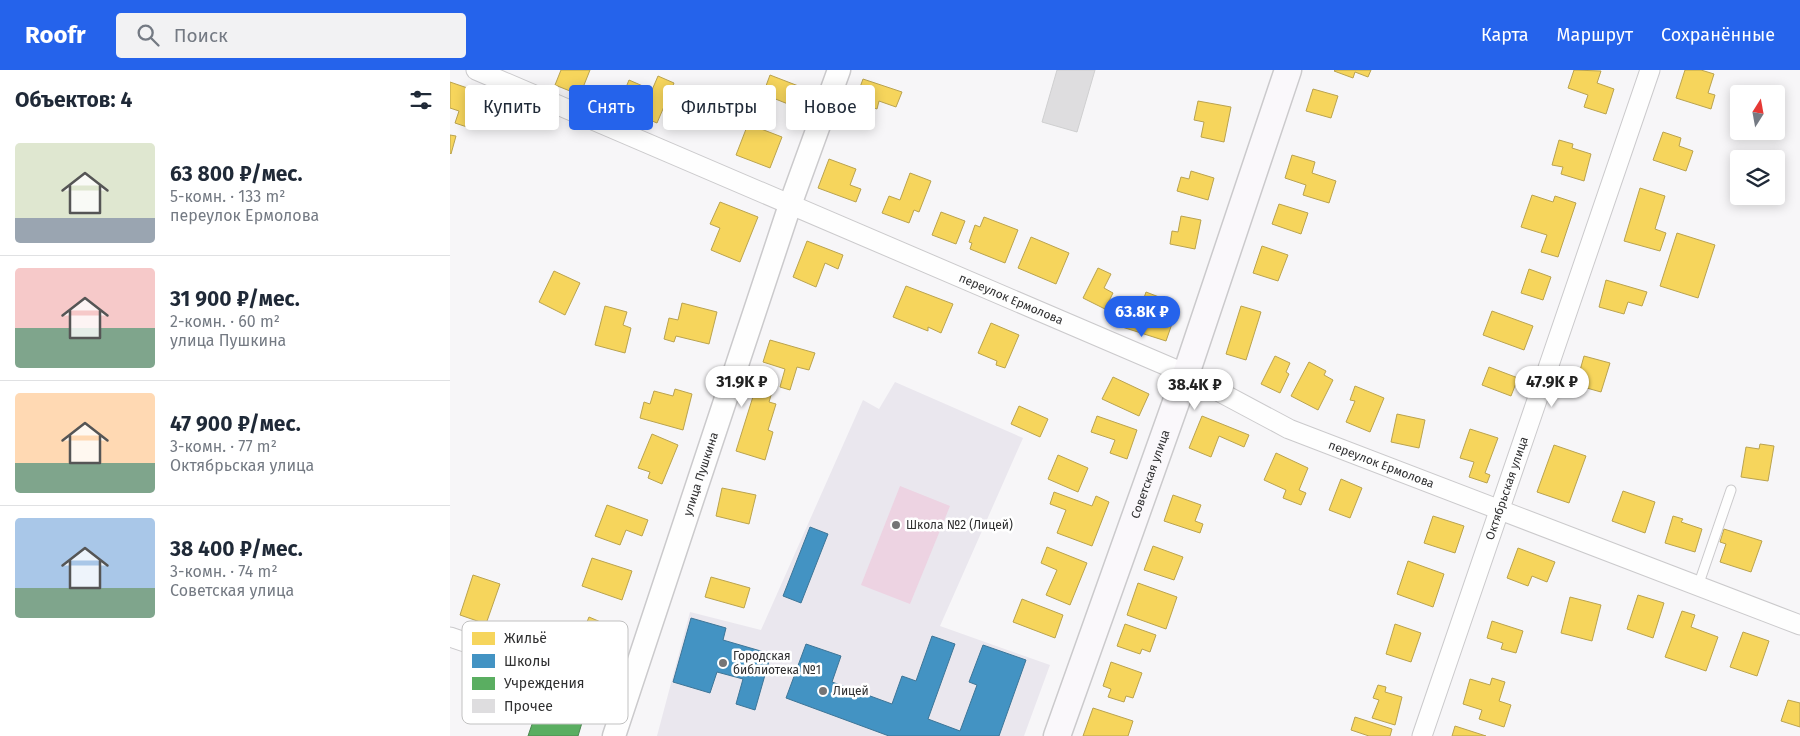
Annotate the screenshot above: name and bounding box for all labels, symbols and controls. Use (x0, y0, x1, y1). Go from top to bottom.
search box (116, 13, 466, 58)
text: Roofr (25, 21, 86, 49)
icon: search (134, 21, 162, 49)
text: Поиск (174, 24, 228, 47)
text: Карта (1481, 24, 1529, 46)
text: Маршрут (1557, 24, 1633, 46)
text: Сохранённые (1661, 24, 1775, 46)
chip: Купить (465, 85, 559, 130)
chip: Снять (569, 85, 653, 130)
chip: Фильтры (663, 85, 776, 130)
chip: Новое (786, 85, 875, 130)
north arrow (1730, 85, 1785, 140)
map controls (1730, 85, 1785, 205)
icon: filters (407, 86, 435, 114)
text: Объектов: 4 (15, 87, 132, 113)
button: layers (1730, 150, 1785, 205)
text: 63 800 ₽/мес. (170, 161, 303, 187)
icon: home (55, 163, 115, 223)
text: 5-комн. · 133 m² (170, 187, 286, 206)
text: переулок Ермолова (170, 206, 319, 225)
street label: переулок Ермолова (957, 271, 1065, 328)
text: 31 900 ₽/мес. (170, 286, 300, 312)
icon: home (55, 288, 115, 348)
pin: 63.8K ₽ (1096, 296, 1188, 338)
text: 63.8K ₽ (1115, 302, 1169, 321)
text: 2-комн. · 60 m² (170, 312, 280, 331)
text: улица Пушкина (170, 331, 286, 350)
pin: 31.9K ₽ (696, 366, 788, 408)
pin: 47.9K ₽ (1506, 366, 1598, 408)
pin: 38.4K ₽ (1149, 368, 1241, 411)
text: 31.9K ₽ (716, 372, 768, 391)
text: 47.9K ₽ (1526, 372, 1578, 391)
text: 38.4K ₽ (1168, 375, 1222, 394)
text: 47 900 ₽/мес. (170, 411, 301, 437)
icon: home (55, 413, 115, 473)
street label: Советская улица (1128, 428, 1173, 520)
street label: улица Пушкина (680, 430, 721, 518)
street label: Октябрьская улица (1483, 435, 1531, 542)
text: 3-комн. · 77 m² (170, 437, 277, 456)
street label: переулок Ермолова (1327, 438, 1436, 491)
text: Октябрьская улица (170, 456, 314, 475)
place label: Школа №2 (Лицей) (906, 518, 1013, 532)
marker: Школа №2 (Лицей) (890, 519, 902, 531)
text: 38 400 ₽/мес. (170, 536, 303, 562)
icon: home (55, 538, 115, 598)
text: 3-комн. · 74 m² (170, 562, 278, 581)
text: Советская улица (170, 581, 294, 600)
legend (462, 621, 628, 724)
text: Жильё (504, 630, 547, 647)
place label: Городская библиотека №1 (733, 649, 821, 677)
text: Школы (504, 653, 550, 670)
marker: Городская библиотека №1 (717, 657, 729, 669)
text: Учреждения (504, 675, 585, 692)
place label: Лицей (833, 684, 869, 698)
marker: Лицей (817, 685, 829, 697)
text: Прочее (504, 698, 553, 715)

